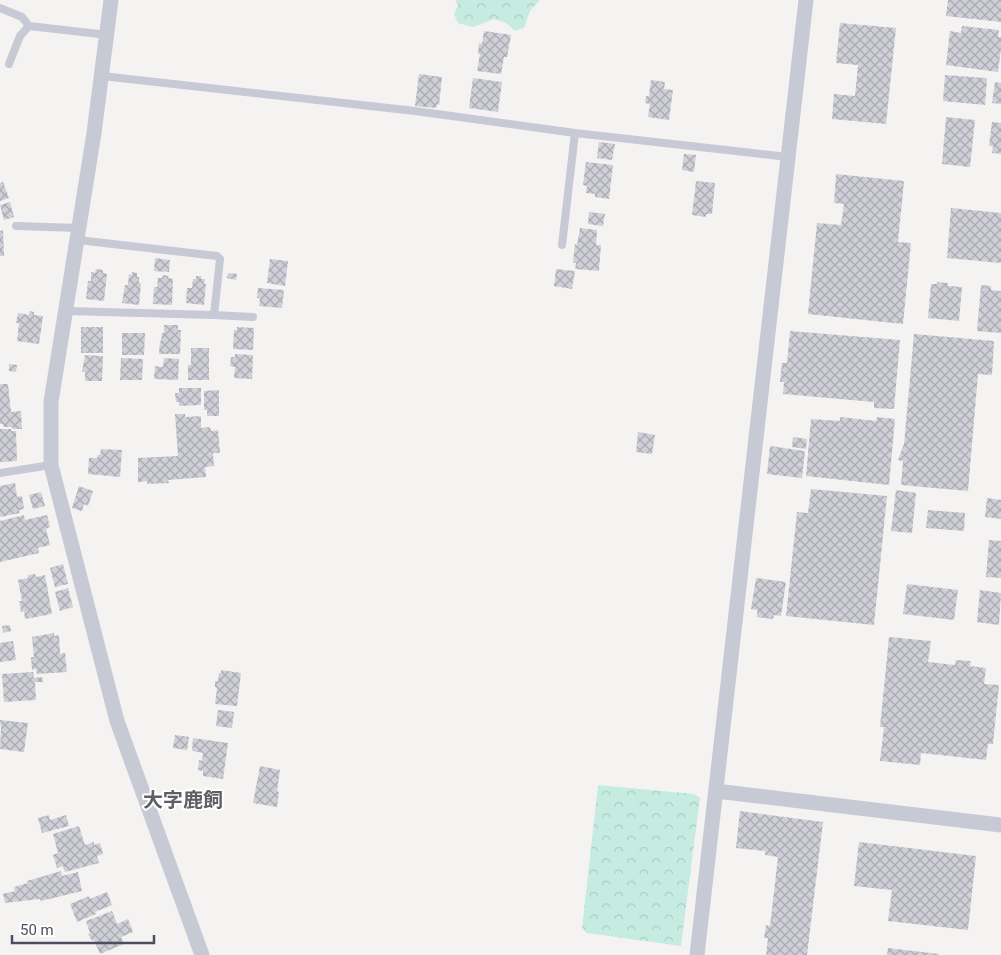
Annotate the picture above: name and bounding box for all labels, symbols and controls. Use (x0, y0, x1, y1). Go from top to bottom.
district label: 大字鹿飼 (143, 788, 223, 812)
scale bar (12, 912, 155, 944)
text: 50 m (20, 921, 54, 939)

